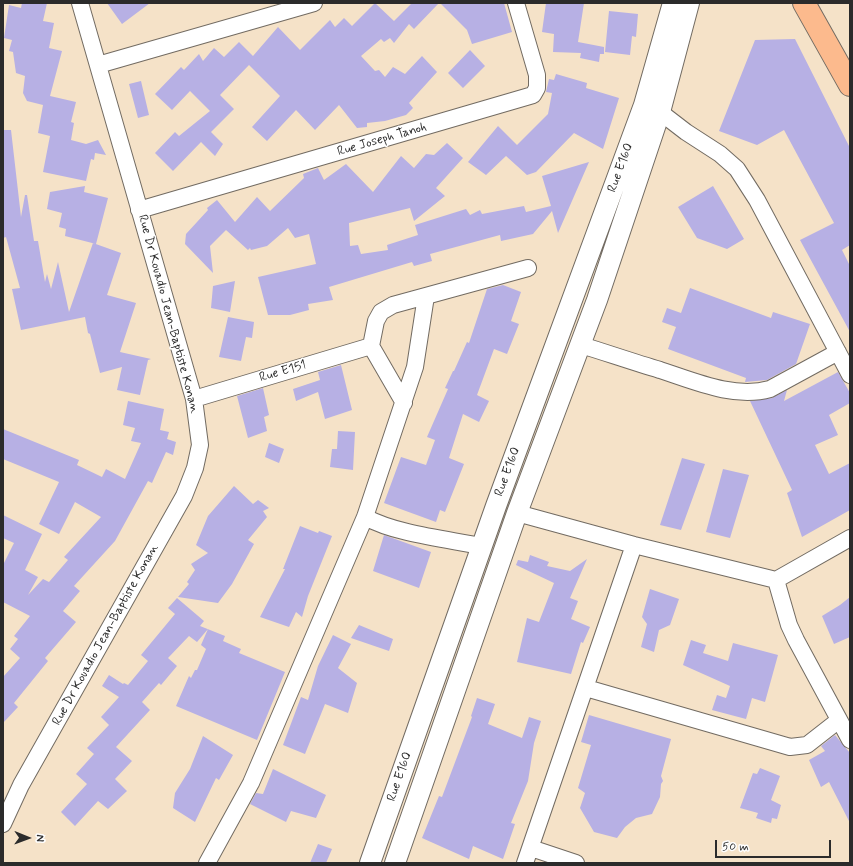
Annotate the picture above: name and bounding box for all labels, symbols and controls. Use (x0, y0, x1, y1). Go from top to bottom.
street label: Rue Joseph Tanoh (336, 120, 428, 160)
street label: Rue E160 (605, 141, 637, 195)
street label: Rue Dr Kouadio Jean-Baptiste Konan (134, 213, 202, 415)
street label: Rue E151 (258, 358, 308, 386)
street label: Rue E160 (492, 445, 524, 499)
street label: Rue Dr Kouadio Jean-Baptiste Konan (50, 542, 162, 728)
street label: Rue E160 (384, 750, 416, 804)
north arrow (8, 818, 48, 858)
scale bar (717, 832, 833, 858)
text: N (33, 834, 47, 842)
text: 50 m (722, 839, 749, 855)

